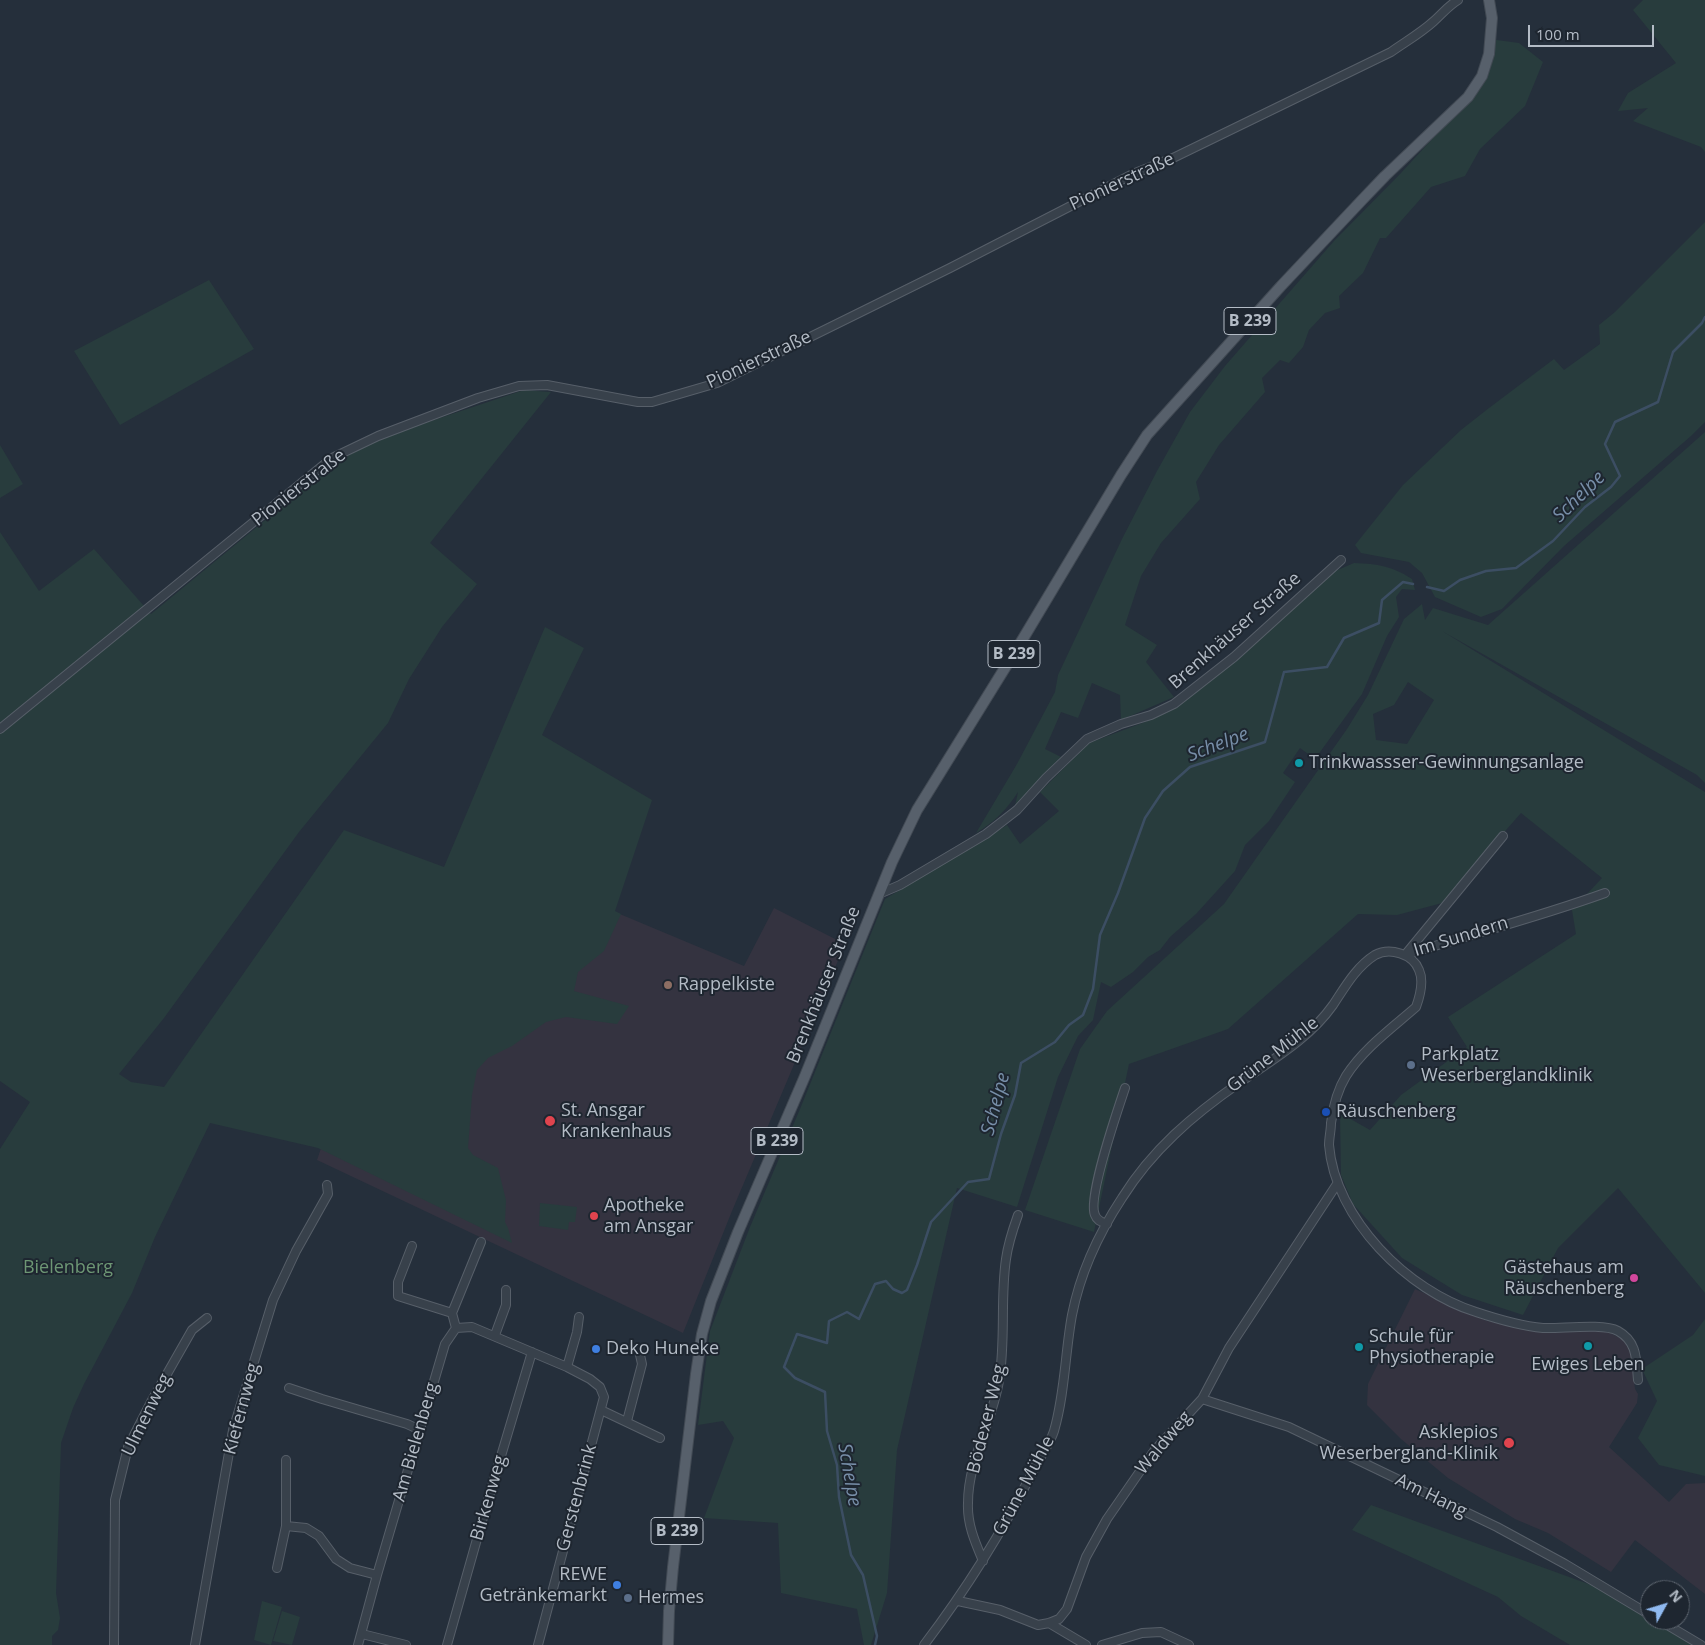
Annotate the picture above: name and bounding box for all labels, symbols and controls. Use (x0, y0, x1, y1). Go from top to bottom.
scale bar (1530, 15, 1656, 47)
text: 100 m (1536, 24, 1580, 44)
street label: Pionierstraße (1066, 148, 1178, 216)
road number: B 239 (1224, 308, 1276, 334)
street label: Pionierstraße (703, 326, 815, 394)
street label: Pionierstraße (248, 445, 350, 531)
water label: Schelpe (1548, 467, 1610, 527)
street label: Brenkhäuser Straße (1165, 568, 1305, 694)
road number: B 239 (988, 641, 1040, 668)
water label: Schelpe (1184, 723, 1252, 767)
place label: Trinkwassser-Gewinnungsanlage (1309, 752, 1584, 774)
marker: Trinkwassser-Gewinnungsanlage (1293, 757, 1305, 769)
street label: Brenkhäuser Straße (783, 903, 865, 1067)
street label: Im Sundern (1411, 912, 1511, 962)
place label: Rappelkiste (678, 974, 775, 996)
marker: Rappelkiste (662, 979, 674, 991)
street label: Grüne Mühle (1223, 1013, 1323, 1097)
place label: Parkplatz Weserberglandklinik (1421, 1044, 1592, 1086)
marker: Parkplatz Weserberglandklinik (1405, 1059, 1417, 1071)
water label: Schelpe (977, 1070, 1015, 1138)
place label: St. Ansgar Krankenhaus (561, 1100, 672, 1142)
place label: Räuschenberg (1336, 1101, 1456, 1123)
marker: Räuschenberg (1320, 1106, 1332, 1118)
marker: St. Ansgar Krankenhaus (543, 1114, 557, 1128)
road number: B 239 (751, 1128, 803, 1154)
place label: Apotheke am Ansgar (604, 1195, 693, 1238)
marker: Apotheke am Ansgar (588, 1210, 600, 1222)
park label: Bielenberg (23, 1257, 113, 1279)
place label: Gästehaus am Räuschenberg (1504, 1257, 1624, 1300)
marker: Gästehaus am Räuschenberg (1628, 1272, 1640, 1284)
place label: Schule für Physiotherapie (1369, 1326, 1494, 1368)
place label: Deko Huneke (606, 1338, 719, 1360)
marker: Ewiges Leben (1582, 1340, 1594, 1352)
marker: Schule für Physiotherapie (1353, 1341, 1365, 1353)
marker: Deko Huneke (590, 1343, 602, 1355)
place label: Ewiges Leben (1531, 1354, 1645, 1376)
street label: Kiefernweg (219, 1361, 265, 1457)
street label: Bödexer Weg (963, 1362, 1011, 1476)
street label: Ulmenweg (118, 1370, 176, 1460)
street label: Am Bielenberg (389, 1380, 443, 1504)
street label: Waldweg (1131, 1407, 1197, 1479)
place label: Asklepios Weserbergland-Klinik (1319, 1422, 1498, 1465)
street label: Grüne Mühle (989, 1432, 1059, 1540)
marker: Asklepios Weserbergland-Klinik (1502, 1436, 1516, 1450)
street label: Gerstenbrink (552, 1442, 602, 1554)
water label: Schelpe (832, 1442, 866, 1508)
street label: Birkenweg (466, 1453, 512, 1543)
street label: Am Hang (1392, 1469, 1470, 1523)
road number: B 239 (651, 1518, 703, 1544)
place label: REWE Getränkemarkt (480, 1564, 607, 1606)
marker: REWE Getränkemarkt (611, 1579, 623, 1591)
north arrow (1640, 1580, 1690, 1630)
text: N (1665, 1585, 1687, 1606)
place label: Hermes (638, 1587, 704, 1609)
marker: Hermes (622, 1592, 634, 1604)

